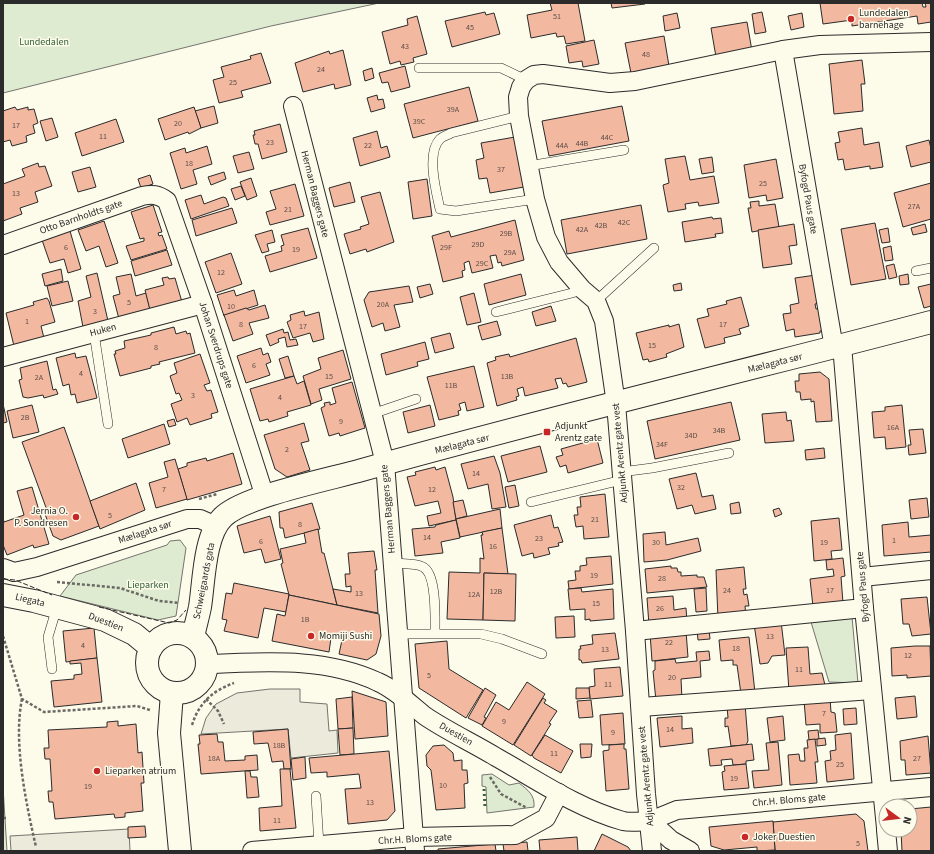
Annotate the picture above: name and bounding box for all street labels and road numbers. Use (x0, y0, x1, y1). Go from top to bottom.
street label: Herman Baggers gate (297, 149, 333, 239)
street label: Byfogd Paus gate (795, 163, 821, 235)
street label: Otto Barnholdts gate (38, 196, 124, 238)
street label: Johan Sverdrups gate (195, 300, 237, 390)
street label: Huken (88, 320, 118, 340)
street label: Mælagata sør (746, 349, 804, 377)
street label: Adjunkt Arentz gate vest (609, 402, 631, 504)
street label: Mælagata sør (433, 430, 491, 458)
street label: Herman Baggers gate (377, 464, 399, 554)
street label: Mælagata sør (116, 517, 174, 547)
street label: Schweigaards gata (190, 541, 218, 621)
street label: Byfogd Paus gate (853, 551, 873, 623)
street label: Liegata (14, 590, 46, 610)
street label: Duestien (86, 609, 126, 635)
street label: Duestien (437, 719, 475, 749)
street label: Adjunkt Arentz gate vest (635, 725, 657, 827)
street label: Chr.H. Bloms gate (752, 790, 826, 810)
street label: Chr.H. Bloms gate (378, 830, 452, 848)

